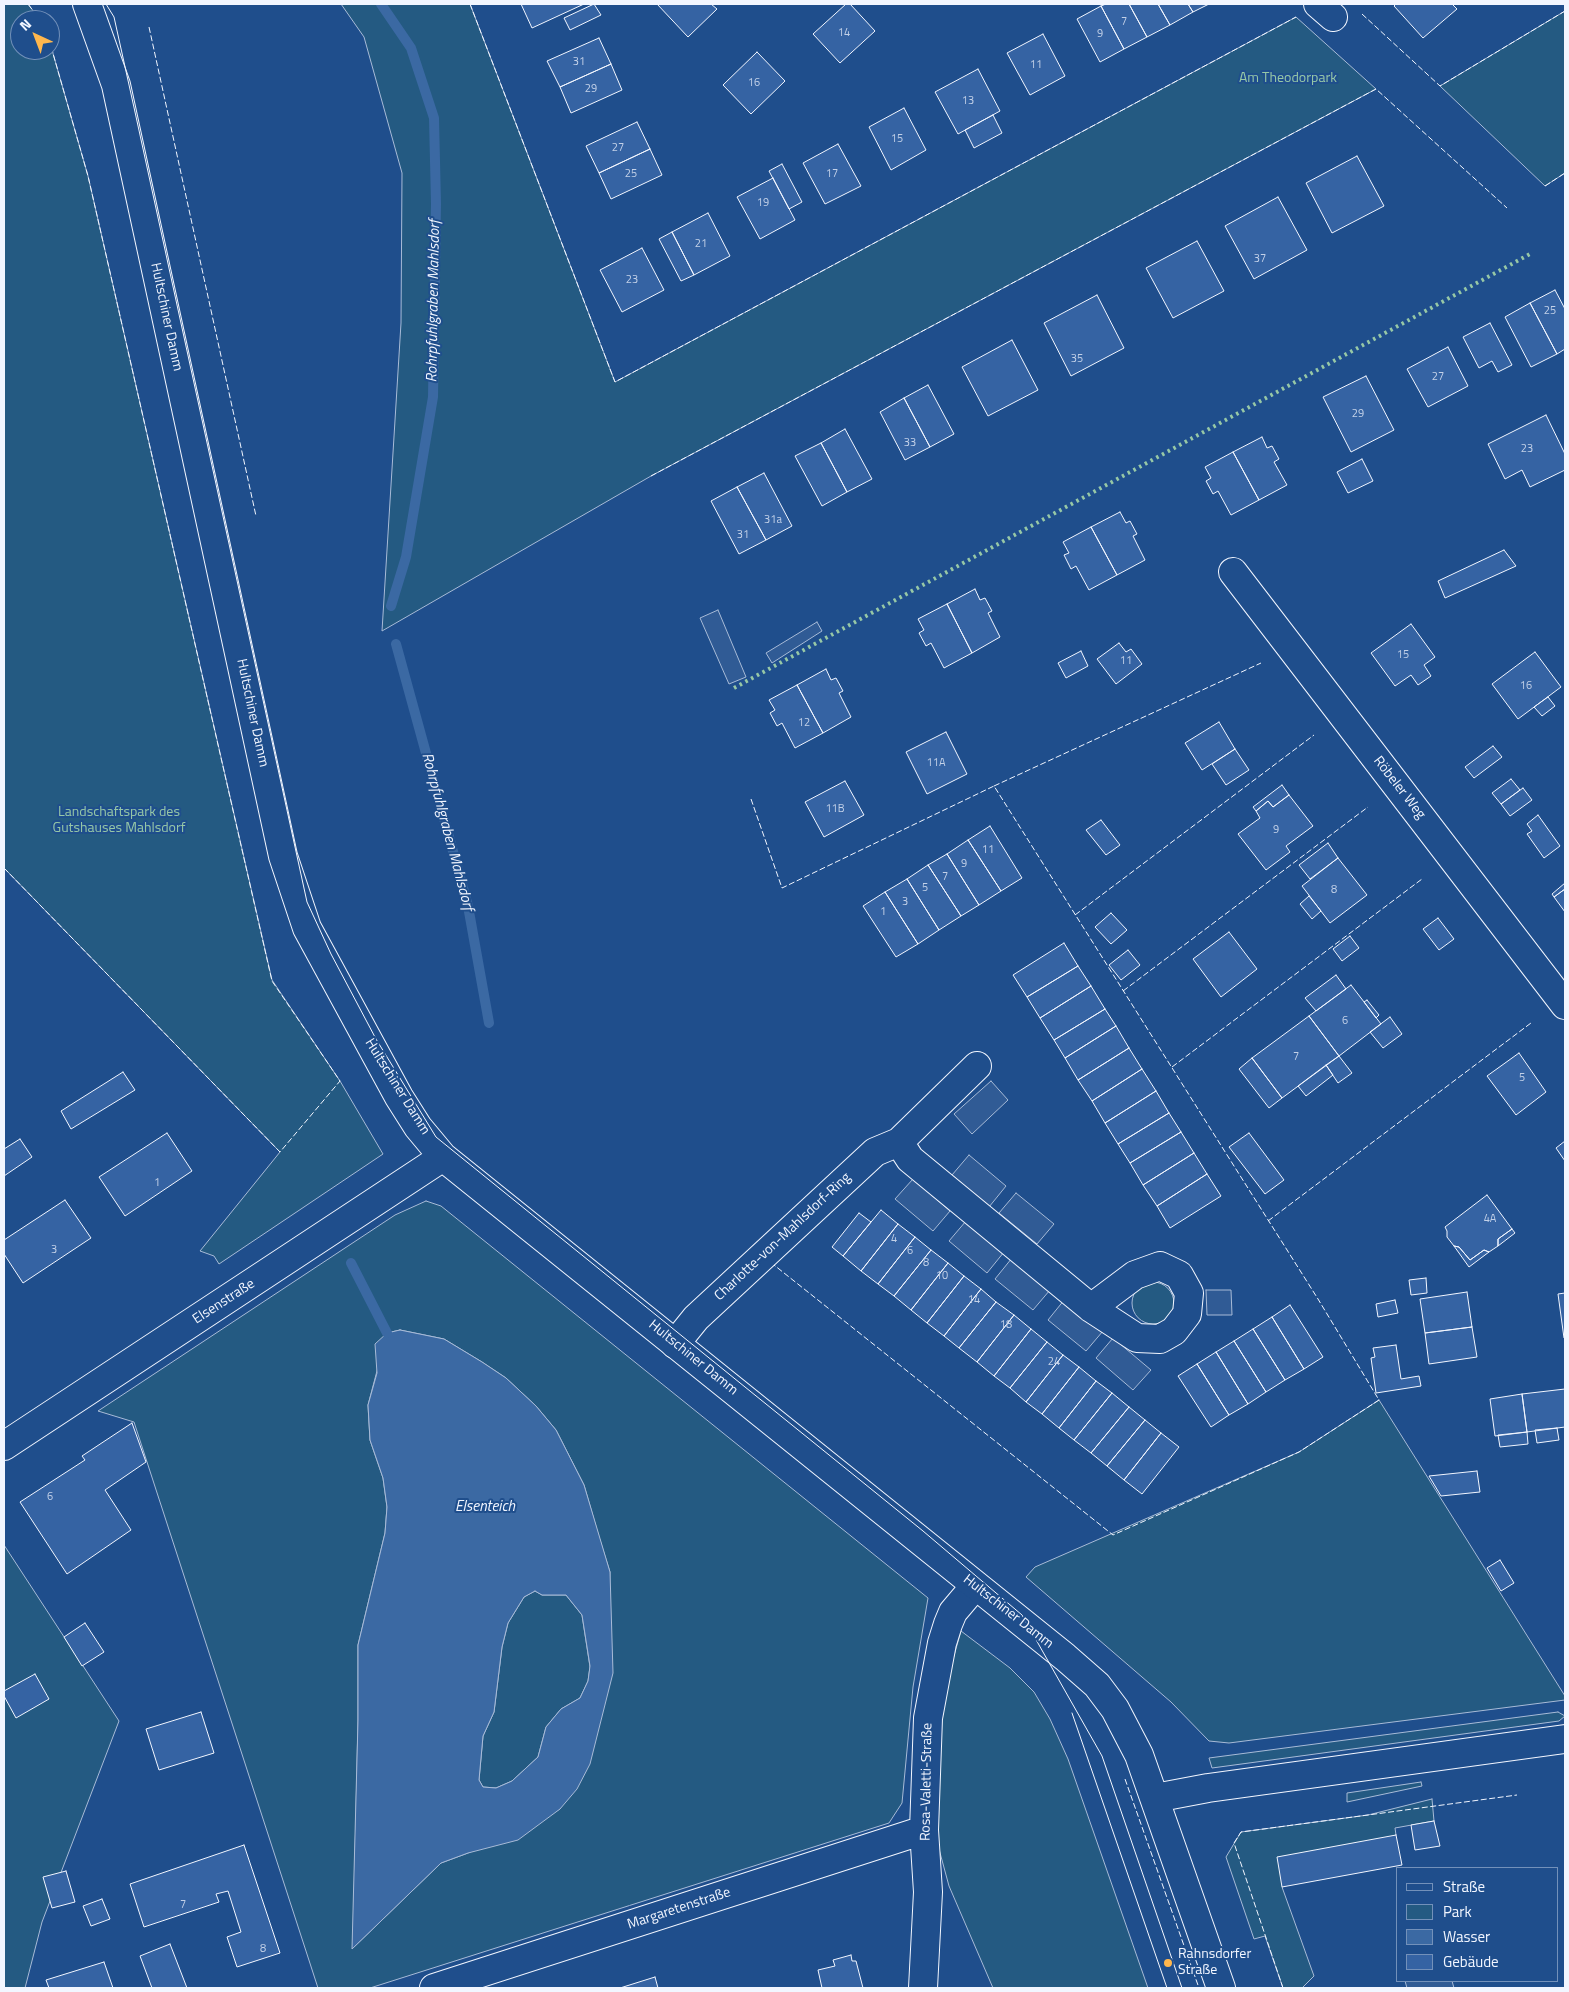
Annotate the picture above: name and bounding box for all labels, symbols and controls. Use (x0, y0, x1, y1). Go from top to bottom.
north arrow (10, 10, 60, 60)
text: N (14, 13, 36, 35)
house number: 7 (1121, 15, 1127, 29)
house number: 14 (838, 26, 850, 40)
house number: 9 (1097, 27, 1103, 41)
house number: 31 (573, 55, 585, 69)
house number: 11 (1030, 58, 1042, 72)
park label: Am Theodorpark (1239, 71, 1337, 87)
house number: 16 (748, 76, 760, 90)
house number: 29 (585, 82, 597, 96)
house number: 13 (962, 94, 974, 108)
house number: 15 (891, 132, 903, 146)
house number: 27 (612, 141, 624, 155)
house number: 25 (625, 167, 637, 181)
house number: 17 (826, 167, 838, 181)
house number: 19 (757, 196, 769, 210)
water label: Rohrpfuhlgraben Mahlsdorf (424, 219, 444, 383)
house number: 21 (695, 237, 707, 251)
house number: 37 (1254, 252, 1266, 266)
street label: Hultschiner Damm (146, 261, 186, 373)
house number: 23 (626, 273, 638, 287)
house number: 25 (1544, 304, 1556, 318)
house number: 35 (1071, 352, 1083, 366)
house number: 27 (1432, 370, 1444, 384)
house number: 29 (1352, 407, 1364, 421)
house number: 33 (904, 436, 916, 450)
house number: 23 (1521, 442, 1533, 456)
house number: 31a (764, 513, 782, 527)
house number: 31 (737, 528, 749, 542)
house number: 15 (1397, 648, 1409, 662)
house number: 11 (1120, 654, 1132, 668)
street label: Hultschiner Damm (232, 657, 272, 769)
house number: 16 (1520, 679, 1532, 693)
house number: 12 (798, 716, 810, 730)
water label: Rohrpfuhlgraben Mahlsdorf (417, 751, 477, 913)
street label: Röbeler Weg (1369, 753, 1429, 823)
house number: 11A (927, 756, 945, 770)
house number: 11B (825, 802, 845, 816)
park label: Landschaftspark des Gutshauses Mahlsdorf (53, 805, 185, 838)
house number: 9 (1273, 823, 1279, 837)
house number: 11 (982, 843, 994, 857)
house number: 9 (961, 857, 967, 871)
house number: 7 (942, 870, 948, 884)
house number: 5 (922, 881, 928, 895)
house number: 8 (1331, 883, 1337, 897)
house number: 3 (902, 895, 908, 909)
house number: 1 (880, 905, 886, 919)
house number: 6 (1342, 1014, 1348, 1028)
street label: Hultschiner Damm (361, 1036, 433, 1138)
house number: 7 (1293, 1050, 1299, 1064)
house number: 5 (1519, 1071, 1525, 1085)
street label: Charlotte-von-Mahlsdorf-Ring (711, 1169, 855, 1305)
house number: 1 (154, 1176, 160, 1190)
house number: 4A (1484, 1212, 1496, 1226)
house number: 4 (891, 1232, 897, 1246)
house number: 3 (51, 1243, 57, 1257)
house number: 6 (907, 1244, 913, 1258)
house number: 8 (923, 1256, 929, 1270)
house number: 10 (936, 1269, 948, 1283)
street label: Elsenstraße (190, 1276, 258, 1328)
house number: 14 (968, 1293, 980, 1307)
street label: Hultschiner Damm (645, 1317, 741, 1399)
house number: 18 (1000, 1318, 1012, 1332)
house number: 24 (1048, 1355, 1060, 1369)
house number: 6 (47, 1490, 53, 1504)
water label: Elsenteich (455, 1498, 515, 1516)
street label: Hultschiner Damm (959, 1571, 1057, 1653)
street label: Rosa-Valetti-Straße (918, 1723, 936, 1841)
legend (1396, 1867, 1559, 1982)
text: Straße (1443, 1875, 1485, 1898)
street label: Margaretenstraße (625, 1884, 733, 1934)
house number: 7 (180, 1898, 186, 1912)
text: Park (1443, 1900, 1472, 1923)
text: Wasser (1443, 1925, 1490, 1948)
house number: 8 (260, 1942, 266, 1956)
place label: Rahnsdorfer Straße (1178, 1947, 1251, 1980)
text: Gebäude (1443, 1950, 1499, 1973)
marker: Rahnsdorfer Straße (1162, 1957, 1174, 1969)

